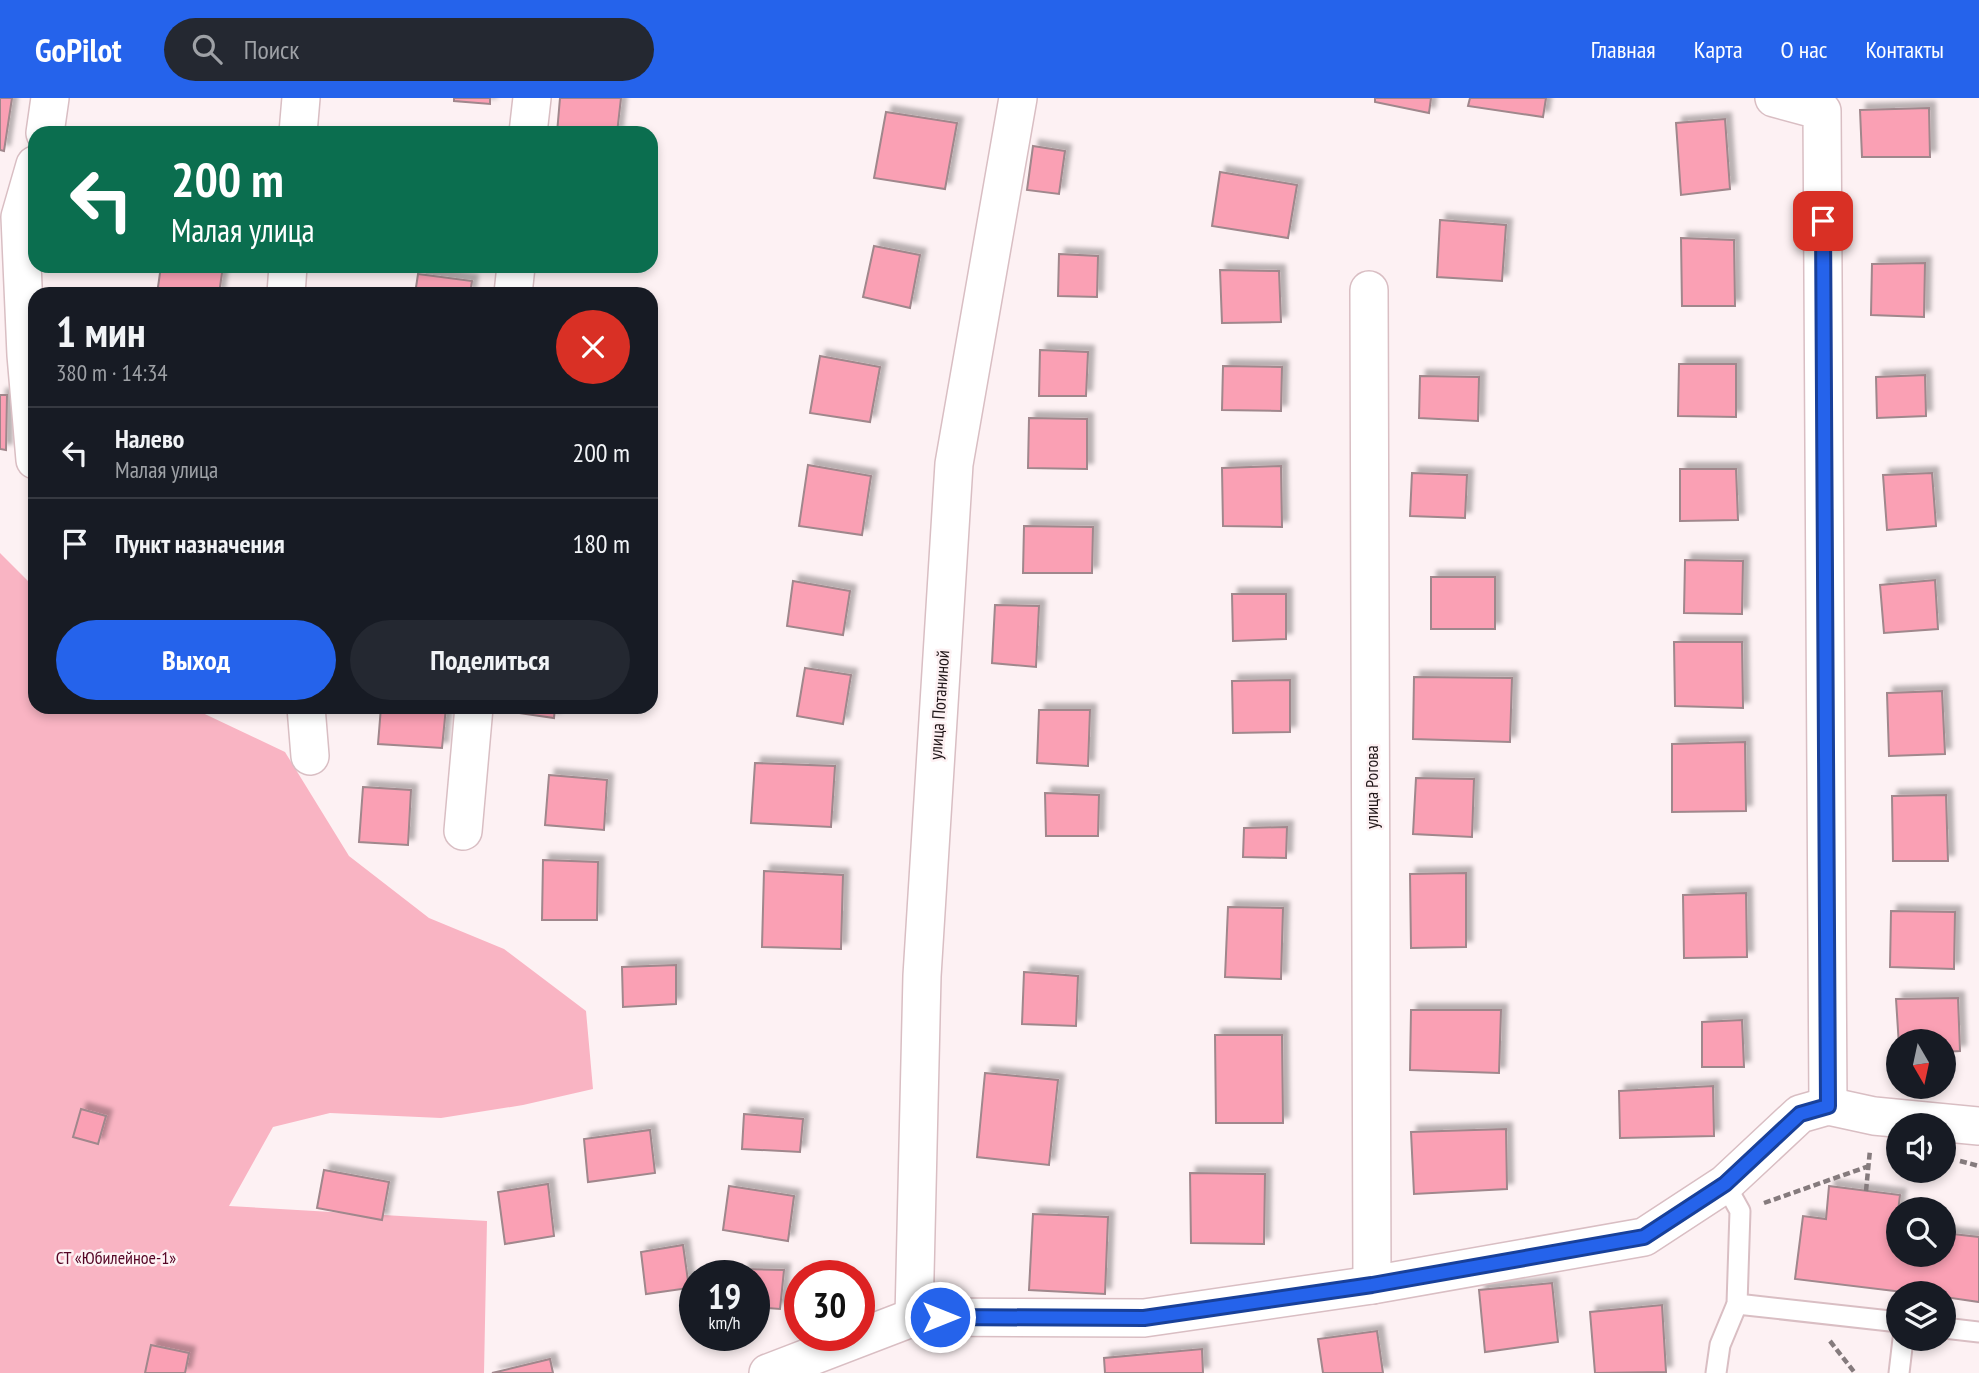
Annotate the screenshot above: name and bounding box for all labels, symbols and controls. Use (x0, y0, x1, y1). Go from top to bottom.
search box (164, 18, 654, 81)
text: GoPilot (35, 28, 122, 71)
icon: search (188, 30, 226, 68)
text: Поиск (244, 33, 299, 66)
text: Главная (1591, 34, 1656, 65)
text: Карта (1694, 34, 1743, 65)
text: О нас (1781, 34, 1827, 65)
text: Контакты (1865, 34, 1944, 65)
text: 200 m (171, 147, 284, 211)
icon: left (56, 154, 147, 245)
pin (1793, 191, 1853, 251)
icon: arrive (1804, 202, 1842, 240)
text: Малая улица (171, 209, 315, 251)
text: 1 мин (56, 304, 146, 359)
button: close (556, 310, 630, 384)
text: 380 m · 14:34 (56, 358, 168, 387)
text: Налево (115, 422, 184, 455)
icon: left (56, 434, 94, 472)
text: 200 m (572, 436, 630, 469)
text: Малая улица (115, 455, 218, 484)
icon: arrive (56, 525, 94, 563)
text: Пункт назначения (115, 527, 285, 560)
text: 180 m (572, 527, 630, 560)
button: Выход (56, 620, 336, 700)
button: Поделиться (350, 620, 630, 700)
street label: улица Потаниной (924, 649, 954, 761)
street label: улица Рогова (1360, 745, 1383, 829)
north arrow (1886, 1029, 1956, 1099)
map controls (1886, 1029, 1956, 1351)
button: sound (1886, 1113, 1956, 1183)
button: search (1886, 1197, 1956, 1267)
park label: СТ «Юбилейное-1» (56, 1246, 176, 1269)
speed limit sign: 30 (784, 1260, 875, 1351)
text: 19 (708, 1273, 741, 1319)
position arrow (903, 1280, 977, 1354)
button: layers (1886, 1281, 1956, 1351)
text: km/h (709, 1311, 740, 1334)

